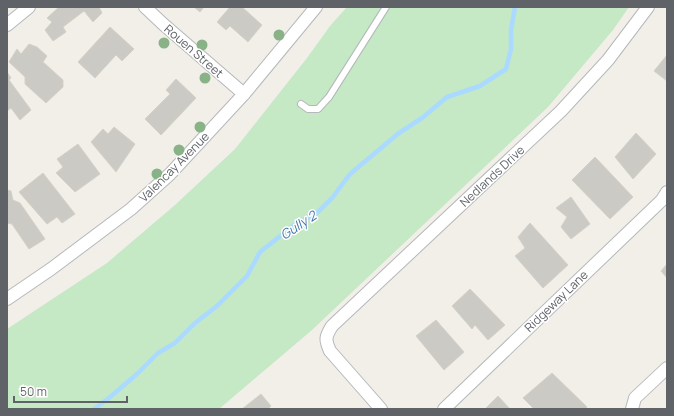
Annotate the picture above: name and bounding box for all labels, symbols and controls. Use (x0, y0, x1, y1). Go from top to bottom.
street label: Rouen Street (161, 21, 227, 82)
street label: Valencay Avenue (135, 128, 213, 206)
street label: Nedlands Drive (456, 142, 528, 210)
water label: Gully 2 (276, 206, 321, 244)
street label: Ridgeway Lane (521, 266, 591, 336)
scale bar (14, 378, 127, 404)
text: 50 m (20, 383, 47, 400)

